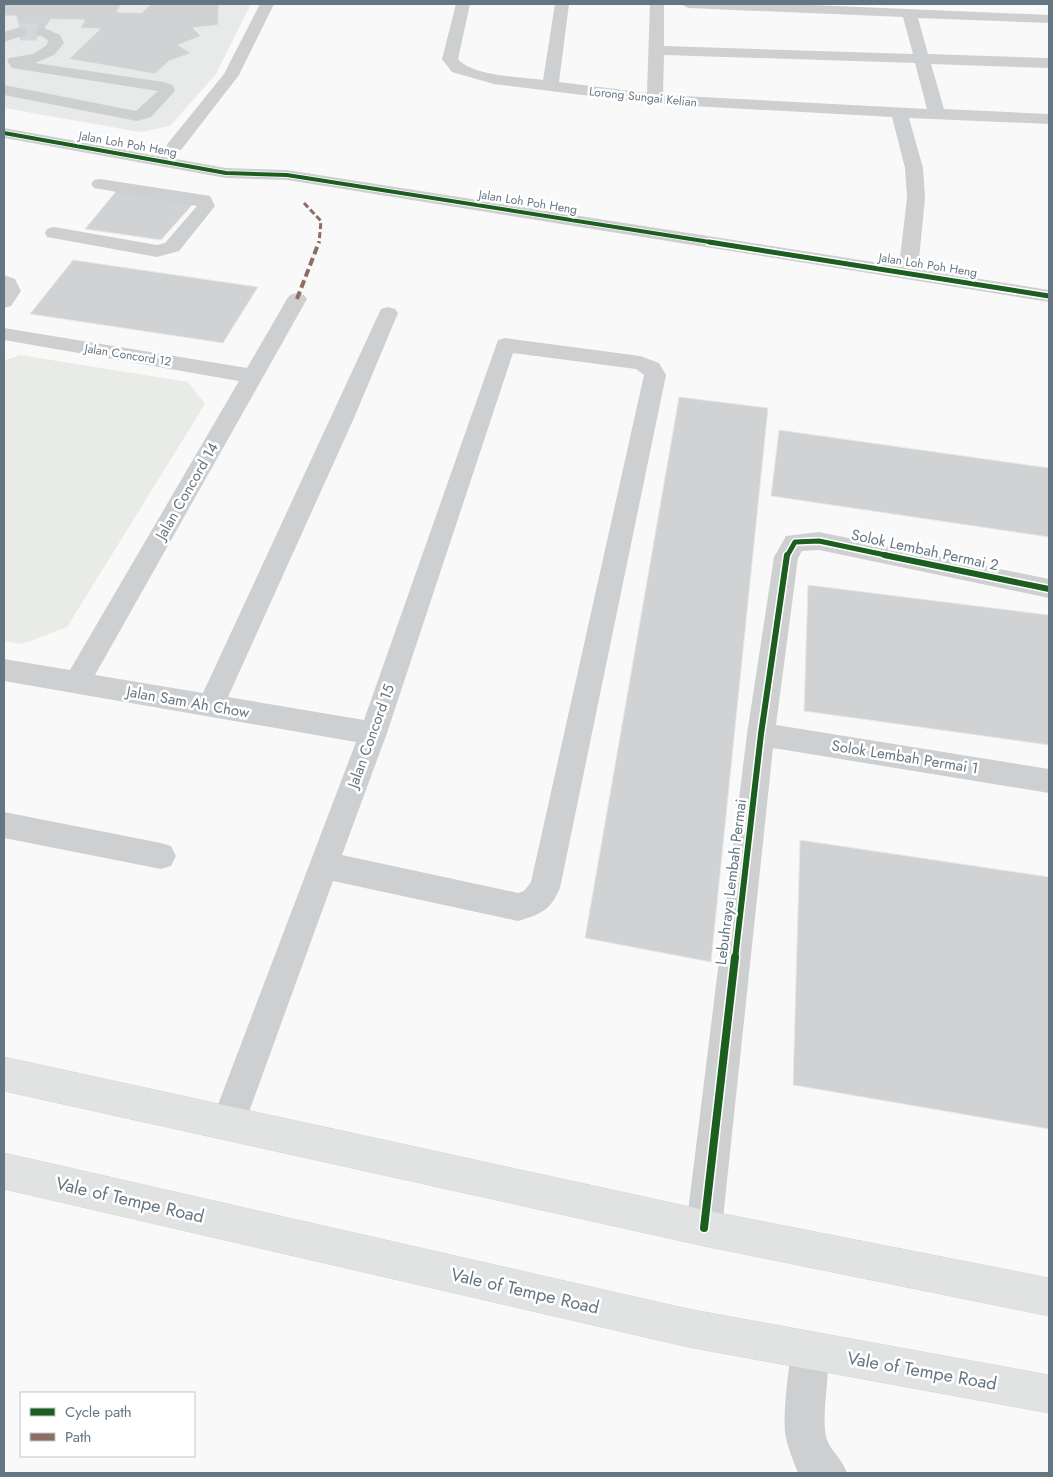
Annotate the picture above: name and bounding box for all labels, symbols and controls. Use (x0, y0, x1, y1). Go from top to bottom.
street label: Lorong Sungai Kelian (588, 82, 698, 112)
street label: Jalan Loh Poh Heng (75, 126, 179, 162)
street label: Jalan Loh Poh Heng (475, 185, 579, 219)
street label: Jalan Loh Poh Heng (875, 248, 979, 282)
street label: Jalan Concord 12 (82, 339, 173, 371)
street label: Jalan Concord 14 (149, 438, 224, 546)
street label: Solok Lembah Permai 2 (849, 524, 1001, 576)
street label: Jalan Sam Ah Chow (123, 680, 252, 724)
street label: Jalan Concord 15 (341, 681, 400, 793)
street label: Solok Lembah Permai 1 (830, 735, 980, 779)
street label: Lebuhraya Lembah Permai (710, 798, 752, 966)
street label: Vale of Tempe Road (53, 1170, 207, 1230)
street label: Vale of Tempe Road (448, 1261, 602, 1321)
street label: Vale of Tempe Road (845, 1345, 999, 1397)
legend (20, 1392, 195, 1457)
text: Cycle path (65, 1401, 132, 1423)
text: Path (65, 1426, 91, 1448)

